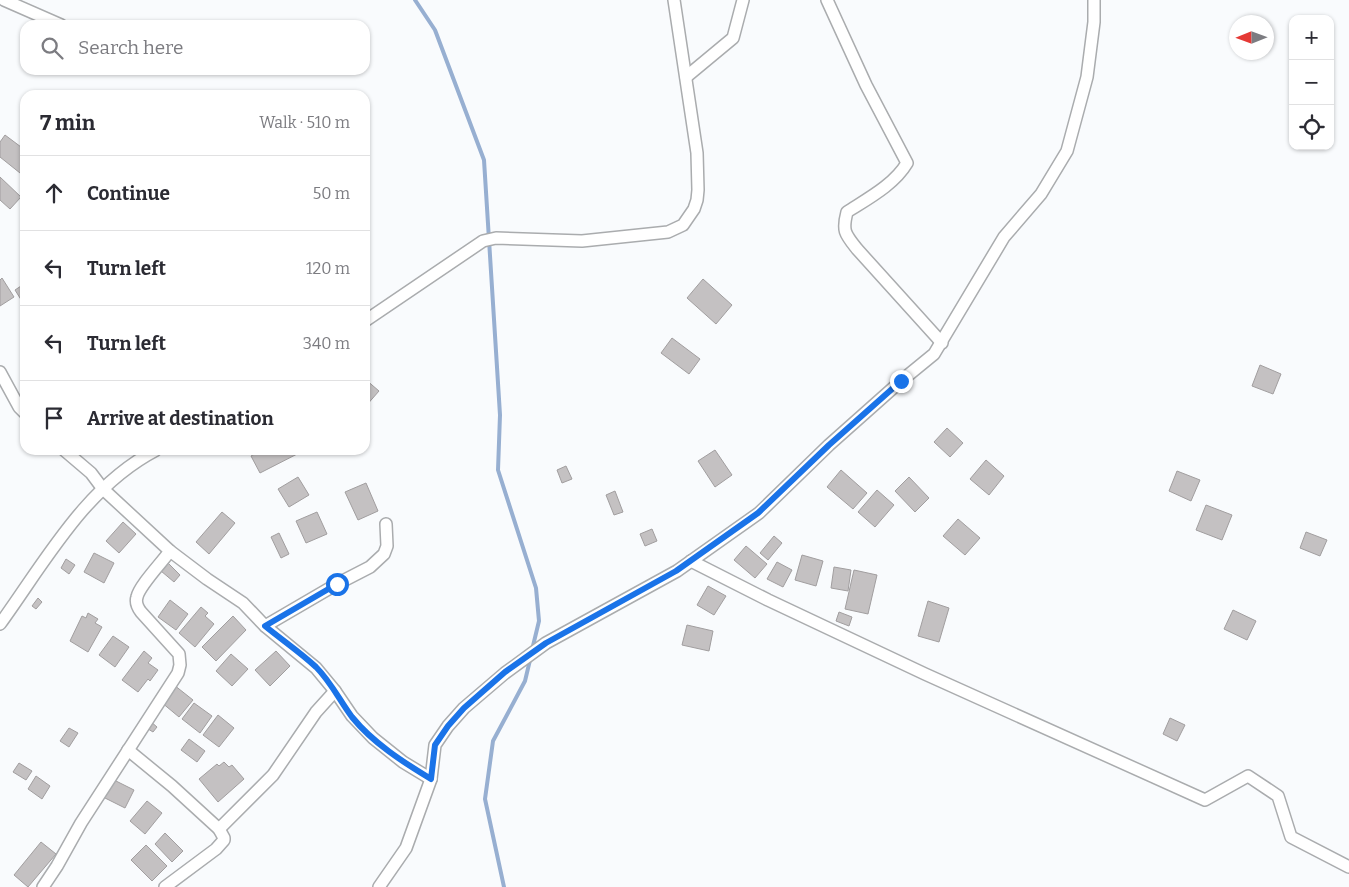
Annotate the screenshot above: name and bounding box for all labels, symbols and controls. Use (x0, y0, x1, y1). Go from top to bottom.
north arrow (1229, 15, 1274, 60)
map controls (1289, 15, 1334, 150)
button: + (1289, 15, 1334, 60)
search box (20, 20, 370, 75)
icon: search (38, 34, 66, 62)
text: Search here (78, 36, 183, 59)
button: − (1289, 60, 1334, 105)
button: locate (1289, 105, 1334, 150)
text: 7 min (40, 110, 95, 136)
text: Walk · 510 m (259, 113, 350, 132)
icon: ahead (40, 179, 68, 207)
text: Continue (87, 182, 170, 205)
text: 50 m (313, 184, 350, 203)
icon: left (40, 254, 68, 282)
text: Turn left (87, 257, 166, 280)
text: 120 m (306, 259, 350, 278)
icon: left (40, 329, 68, 357)
text: Turn left (87, 332, 166, 355)
text: 340 m (303, 334, 350, 353)
route end (890, 370, 913, 393)
icon: arrive (40, 404, 68, 432)
text: Arrive at destination (87, 407, 274, 430)
route start (326, 573, 349, 596)

